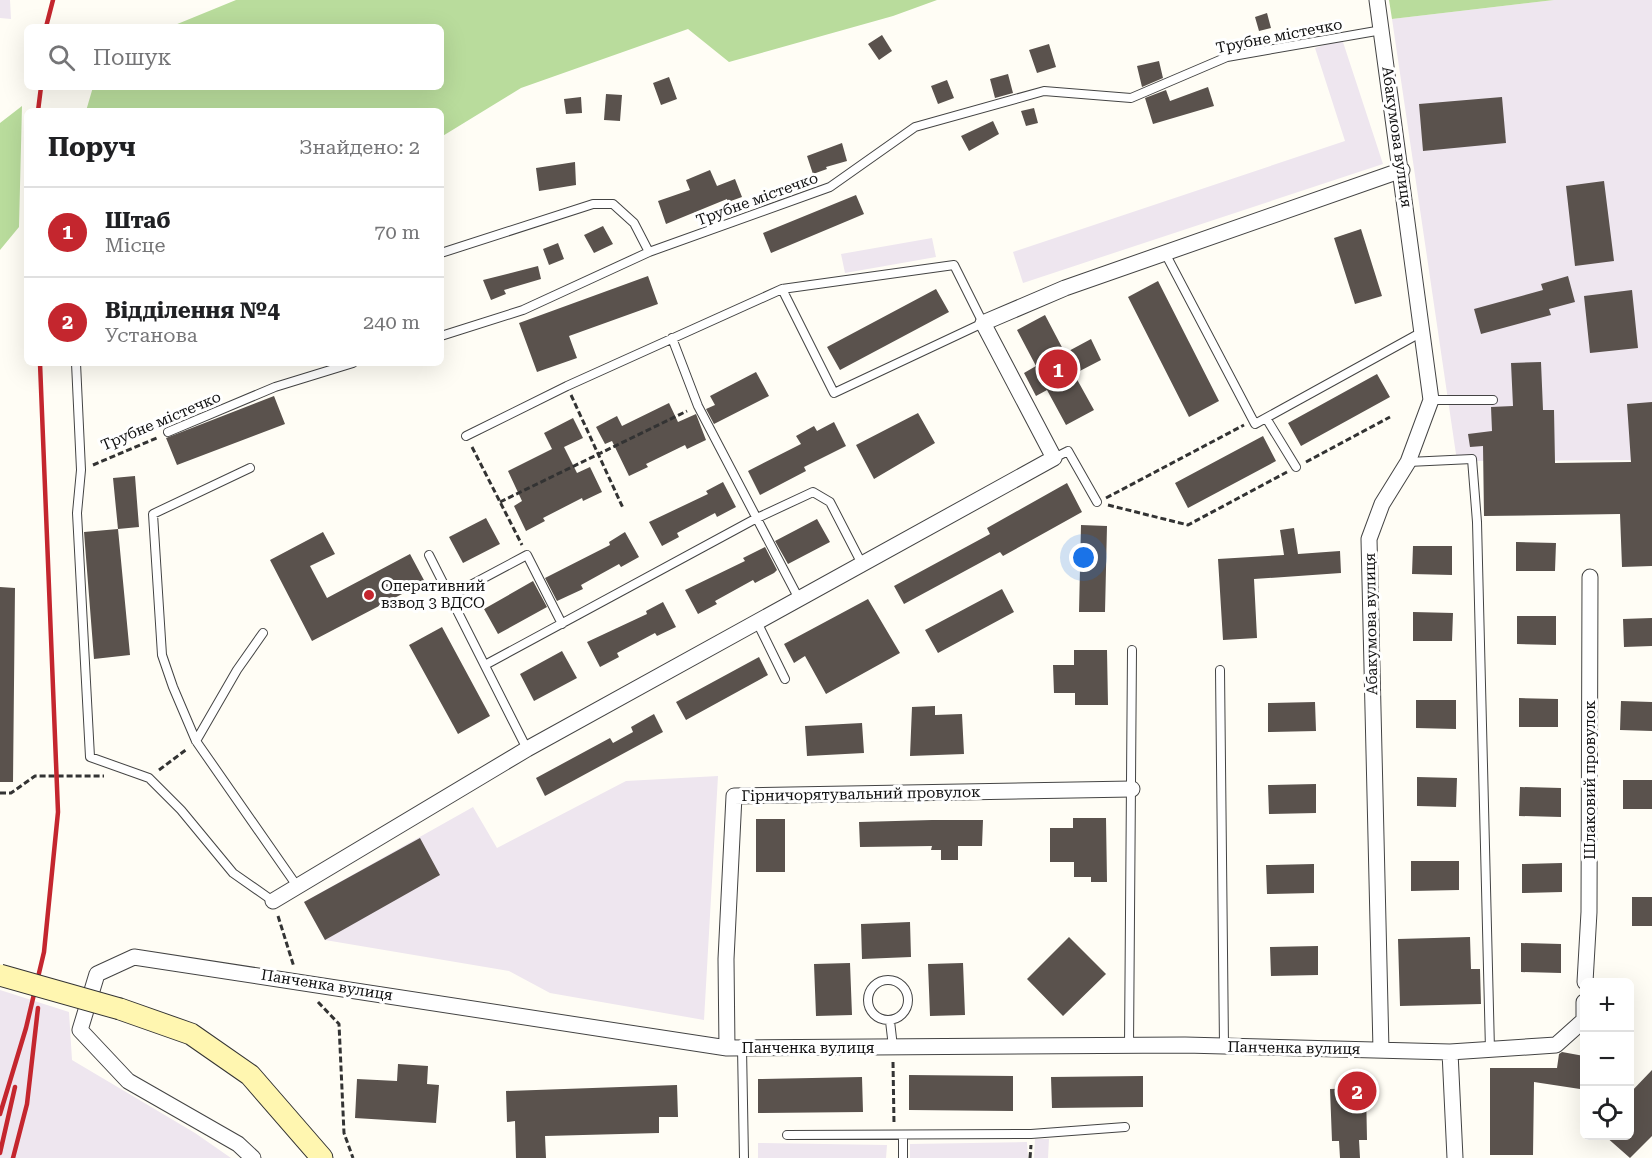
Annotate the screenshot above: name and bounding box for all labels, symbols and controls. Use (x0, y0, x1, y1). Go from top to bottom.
street label: Трубне містечко (1214, 15, 1344, 57)
search box (24, 24, 444, 90)
icon: search (45, 41, 78, 74)
text: Пошук (93, 45, 171, 70)
street label: Абакумова вулиця (1378, 65, 1416, 209)
text: Поруч (48, 132, 136, 162)
text: Знайдено: 2 (299, 135, 420, 159)
street label: Трубне містечко (694, 169, 820, 229)
text: Штаб (105, 208, 171, 233)
text: 1 (62, 220, 73, 244)
text: 70 m (374, 220, 420, 244)
text: Місце (105, 233, 166, 257)
text: Відділення №4 (105, 298, 280, 323)
text: 2 (62, 310, 73, 334)
text: 240 m (363, 310, 420, 334)
text: Установа (105, 323, 198, 347)
pin: 1 (1038, 346, 1078, 392)
street label: Трубне містечко (98, 388, 224, 454)
your location (1069, 543, 1098, 572)
street label: Абакумова вулиця (1361, 553, 1381, 695)
place label: Оперативний взвод 3 ВДСО (381, 577, 485, 612)
marker: Оперативний взвод 3 ВДСО (362, 588, 376, 602)
street label: Шлаковий провулок (1581, 700, 1599, 860)
street label: Гірничорятувальний провулок (741, 783, 981, 805)
street label: Панченка вулиця (260, 966, 394, 1004)
map controls (1580, 978, 1634, 1140)
button: + (1580, 978, 1634, 1032)
button: − (1580, 1032, 1634, 1086)
street label: Панченка вулиця (1227, 1038, 1361, 1058)
street label: Панченка вулиця (741, 1039, 875, 1057)
pin: 2 (1338, 1068, 1376, 1114)
button: locate (1580, 1086, 1634, 1140)

